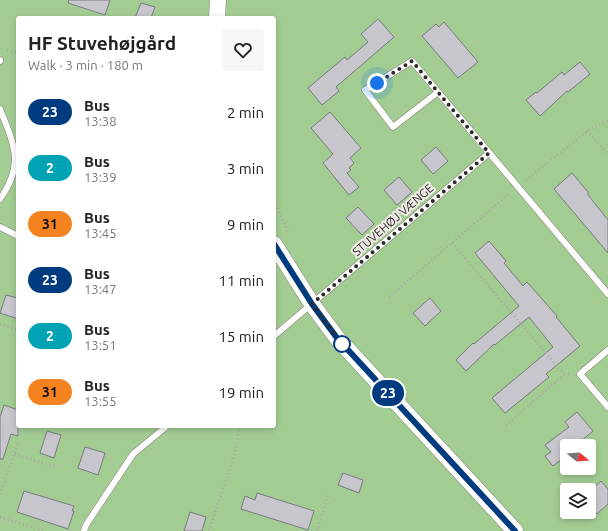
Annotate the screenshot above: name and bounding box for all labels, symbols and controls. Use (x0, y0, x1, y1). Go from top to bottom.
button: heart (222, 29, 264, 71)
text: HF Stuvehøjgård (28, 32, 176, 54)
text: Walk · 3 min · 180 m (28, 58, 143, 72)
your location (367, 73, 387, 93)
text: Bus (84, 97, 110, 114)
text: 23 (42, 104, 58, 120)
text: 2 min (227, 104, 264, 121)
text: 13:38 (84, 114, 117, 128)
text: Bus (84, 153, 110, 170)
text: 2 (46, 160, 54, 176)
text: 3 min (227, 160, 264, 177)
text: 13:39 (84, 170, 117, 184)
street label: STUVEHØJ VÆNGE (350, 181, 436, 258)
text: Bus (84, 209, 110, 226)
text: 31 (42, 216, 58, 232)
text: 9 min (227, 216, 264, 233)
text: 13:45 (84, 226, 117, 240)
text: Bus (84, 265, 110, 282)
text: 23 (42, 272, 58, 288)
text: 11 min (218, 272, 264, 289)
text: 13:47 (84, 282, 117, 296)
text: Bus (84, 321, 110, 338)
text: 2 (46, 328, 54, 344)
text: 15 min (218, 328, 264, 345)
unlabelled marker (333, 335, 351, 353)
text: 13:51 (84, 338, 117, 352)
text: Bus (84, 377, 110, 394)
line badge: 23 (370, 380, 406, 406)
text: 31 (42, 384, 58, 400)
text: 19 min (218, 384, 264, 401)
text: 23 (380, 385, 396, 401)
text: 13:55 (84, 394, 117, 408)
north arrow (560, 439, 596, 475)
map controls (560, 439, 596, 519)
button: layers (560, 483, 596, 519)

